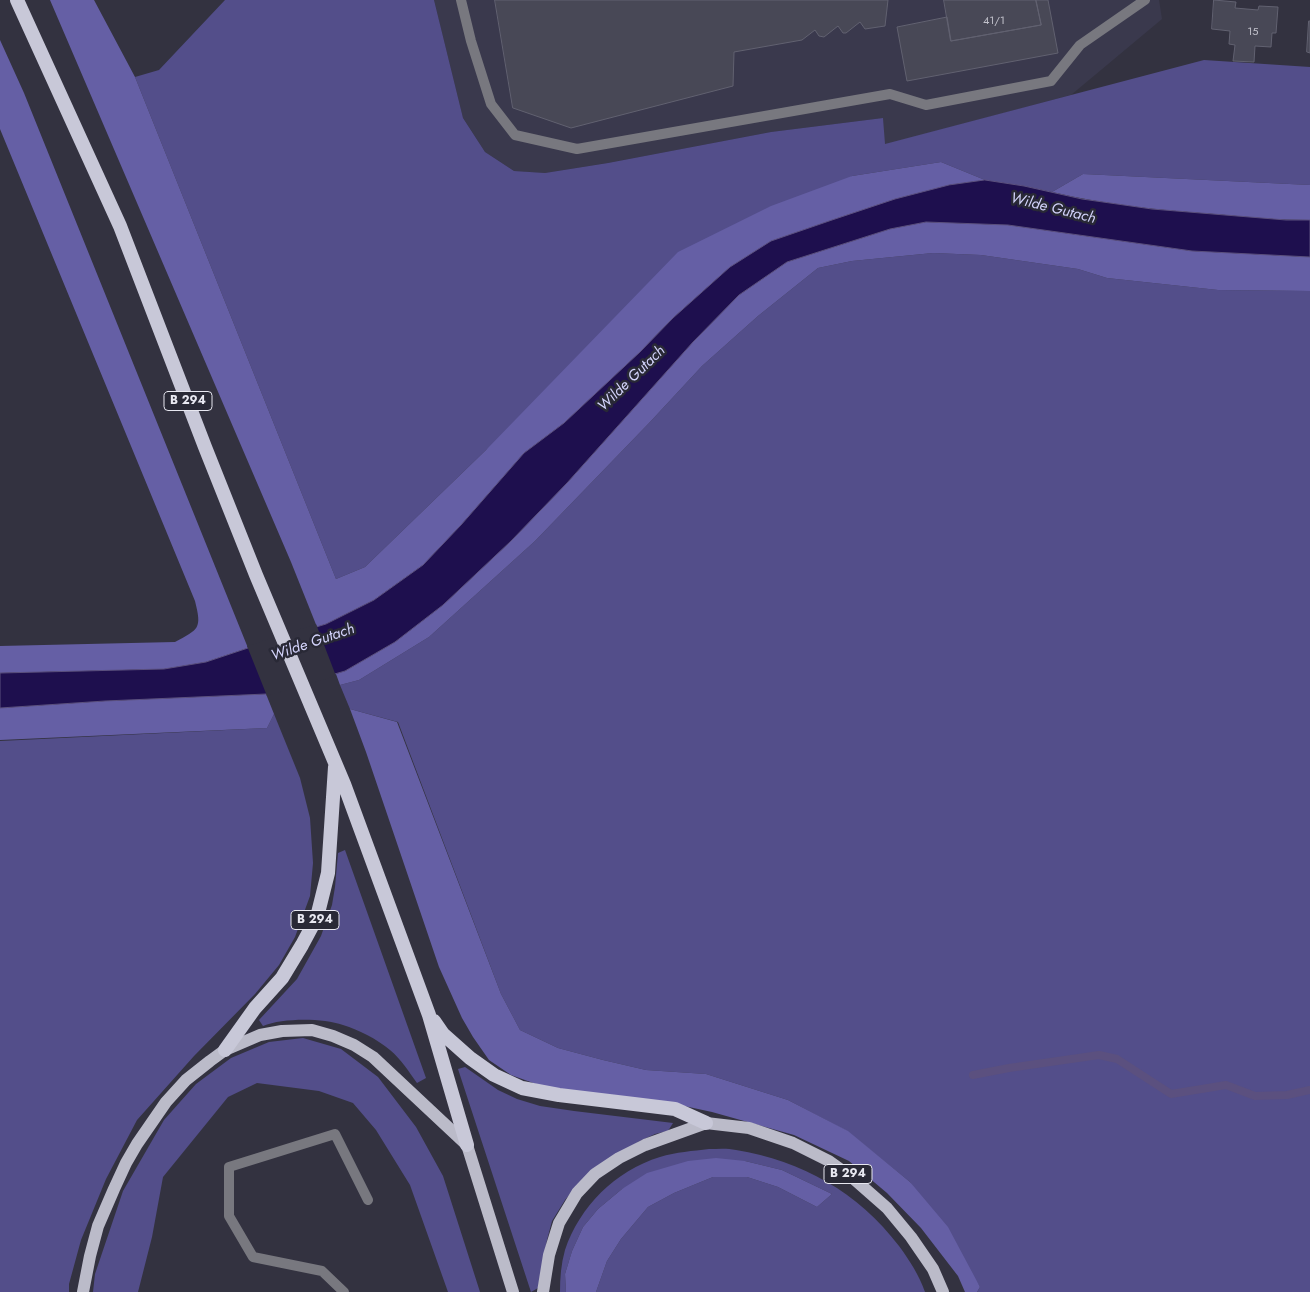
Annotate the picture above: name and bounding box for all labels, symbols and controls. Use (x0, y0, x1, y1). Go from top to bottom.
house number: 41/1 (983, 14, 1005, 28)
house number: 15 (1247, 25, 1259, 39)
water label: Wilde Gutach (1009, 190, 1097, 228)
water label: Wilde Gutach (594, 342, 670, 416)
road number: B 294 (164, 392, 212, 411)
water label: Wilde Gutach (269, 620, 357, 666)
road number: B 294 (291, 910, 339, 930)
road number: B 294 (824, 1164, 872, 1184)

